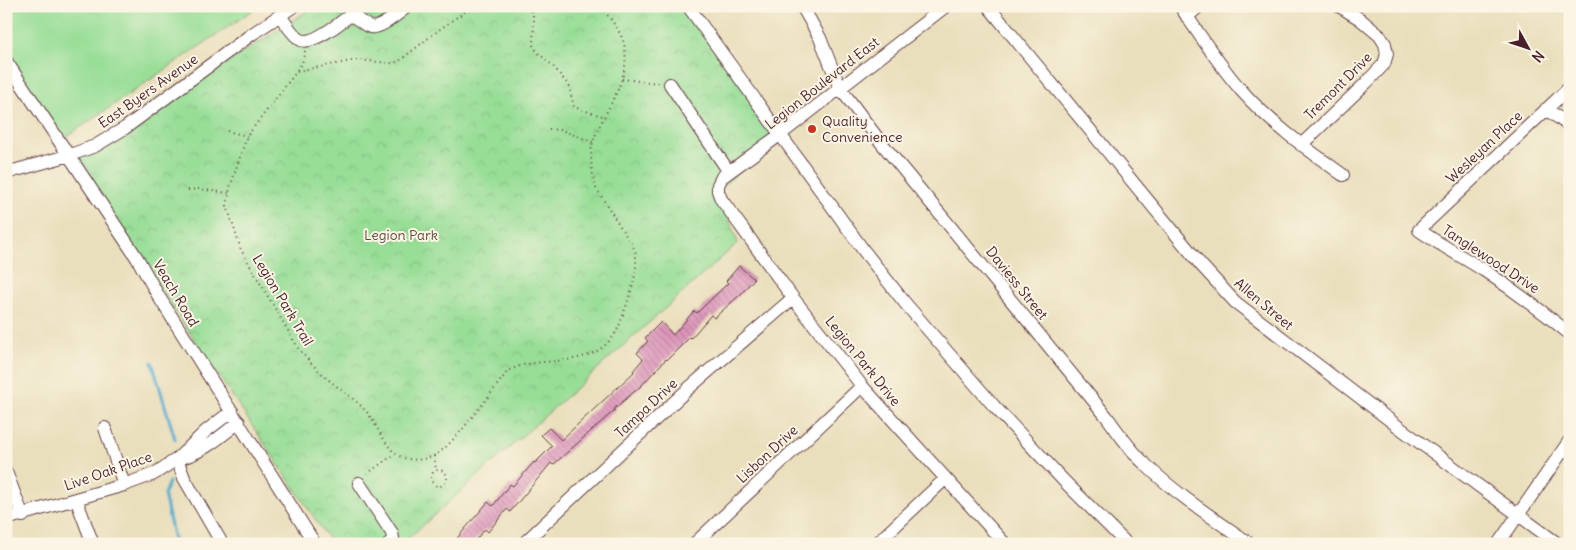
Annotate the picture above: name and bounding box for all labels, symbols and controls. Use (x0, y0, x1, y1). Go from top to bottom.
north arrow (1504, 22, 1554, 72)
street label: Legion Boulevard East (761, 33, 883, 133)
text: N (1528, 47, 1548, 66)
street label: Tremont Drive (1300, 48, 1376, 124)
street label: East Byers Avenue (95, 50, 201, 132)
street label: Wesleyan Place (1442, 107, 1526, 187)
place label: Quality Convenience (822, 112, 903, 146)
marker: Quality Convenience (806, 123, 818, 135)
street label: Tanglewood Drive (1439, 221, 1543, 297)
park label: Legion Park (364, 226, 438, 244)
street label: Daviess Street (982, 243, 1052, 323)
street label: Legion Park Trail (249, 251, 317, 349)
street label: Veach Road (149, 256, 203, 330)
street label: Allen Street (1231, 274, 1297, 334)
street label: Legion Park Drive (821, 312, 905, 410)
street label: Tampa Drive (611, 374, 681, 442)
street label: Lisbon Drive (733, 421, 801, 487)
street label: Live Oak Place (62, 448, 154, 494)

